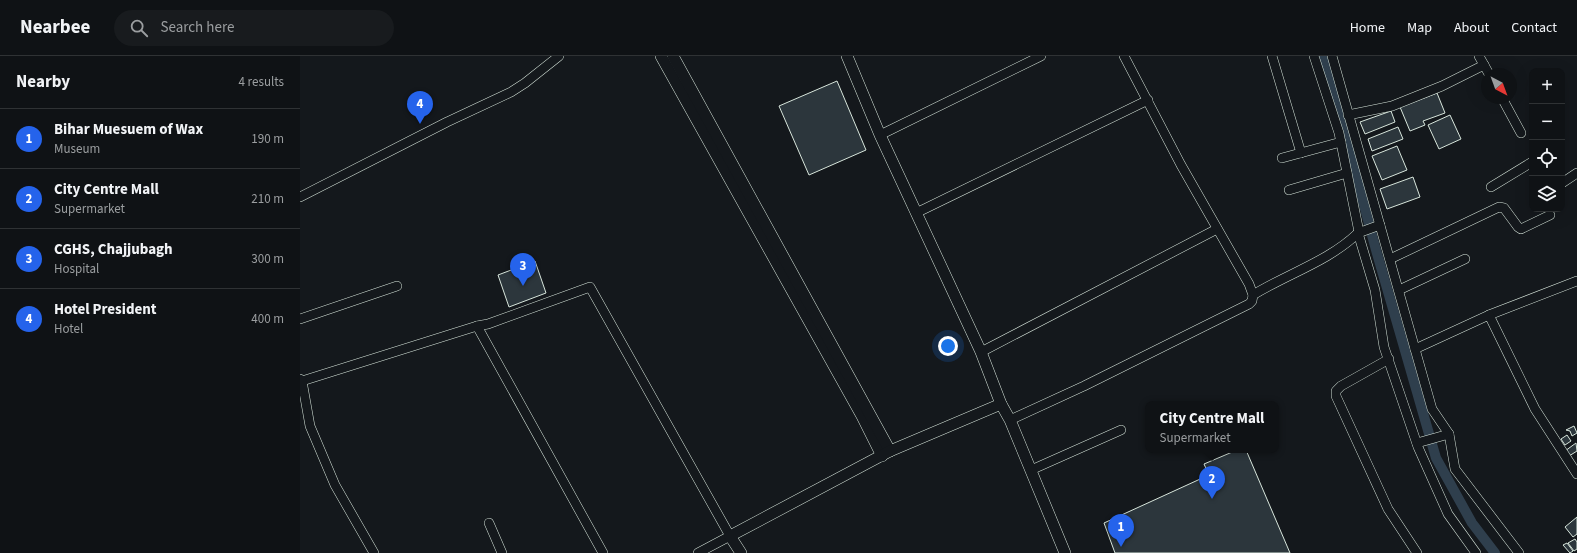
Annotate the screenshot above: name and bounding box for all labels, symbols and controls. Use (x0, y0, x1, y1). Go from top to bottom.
search box (114, 10, 394, 46)
text: Nearbee (20, 14, 90, 41)
icon: search (128, 17, 150, 39)
text: Search here (160, 17, 234, 38)
text: Home (1350, 18, 1385, 38)
text: Map (1407, 18, 1432, 38)
text: About (1454, 18, 1489, 38)
text: Contact (1511, 18, 1557, 38)
north arrow (1481, 68, 1517, 104)
map controls (1529, 68, 1565, 212)
button: + (1529, 68, 1565, 104)
text: Nearby (16, 70, 70, 94)
text: 4 results (239, 73, 284, 91)
pin: 4 (407, 91, 433, 124)
button: − (1529, 104, 1565, 140)
text: Bihar Muesuem of Wax (54, 119, 203, 140)
text: 1 (26, 130, 32, 148)
text: 190 m (251, 130, 284, 148)
text: Museum (54, 140, 100, 158)
button: locate (1529, 140, 1565, 176)
button: layers (1529, 176, 1565, 212)
text: City Centre Mall (54, 179, 159, 200)
text: 2 (26, 190, 32, 208)
text: 210 m (251, 190, 284, 208)
text: Supermarket (54, 200, 125, 218)
text: CGHS, Chajjubagh (54, 239, 173, 260)
text: 3 (26, 250, 32, 268)
text: 300 m (251, 250, 284, 268)
pin: 3 (510, 253, 536, 286)
text: Hospital (54, 260, 99, 278)
text: Hotel President (54, 299, 157, 320)
text: 4 (26, 310, 32, 328)
text: 400 m (251, 310, 284, 328)
text: Hotel (54, 320, 83, 338)
your location (938, 336, 958, 356)
popup (1145, 401, 1279, 453)
text: City Centre Mall (1160, 408, 1264, 429)
text: Supermarket (1160, 429, 1231, 447)
pin: 2 (1199, 466, 1225, 499)
pin: 1 (1108, 514, 1134, 547)

